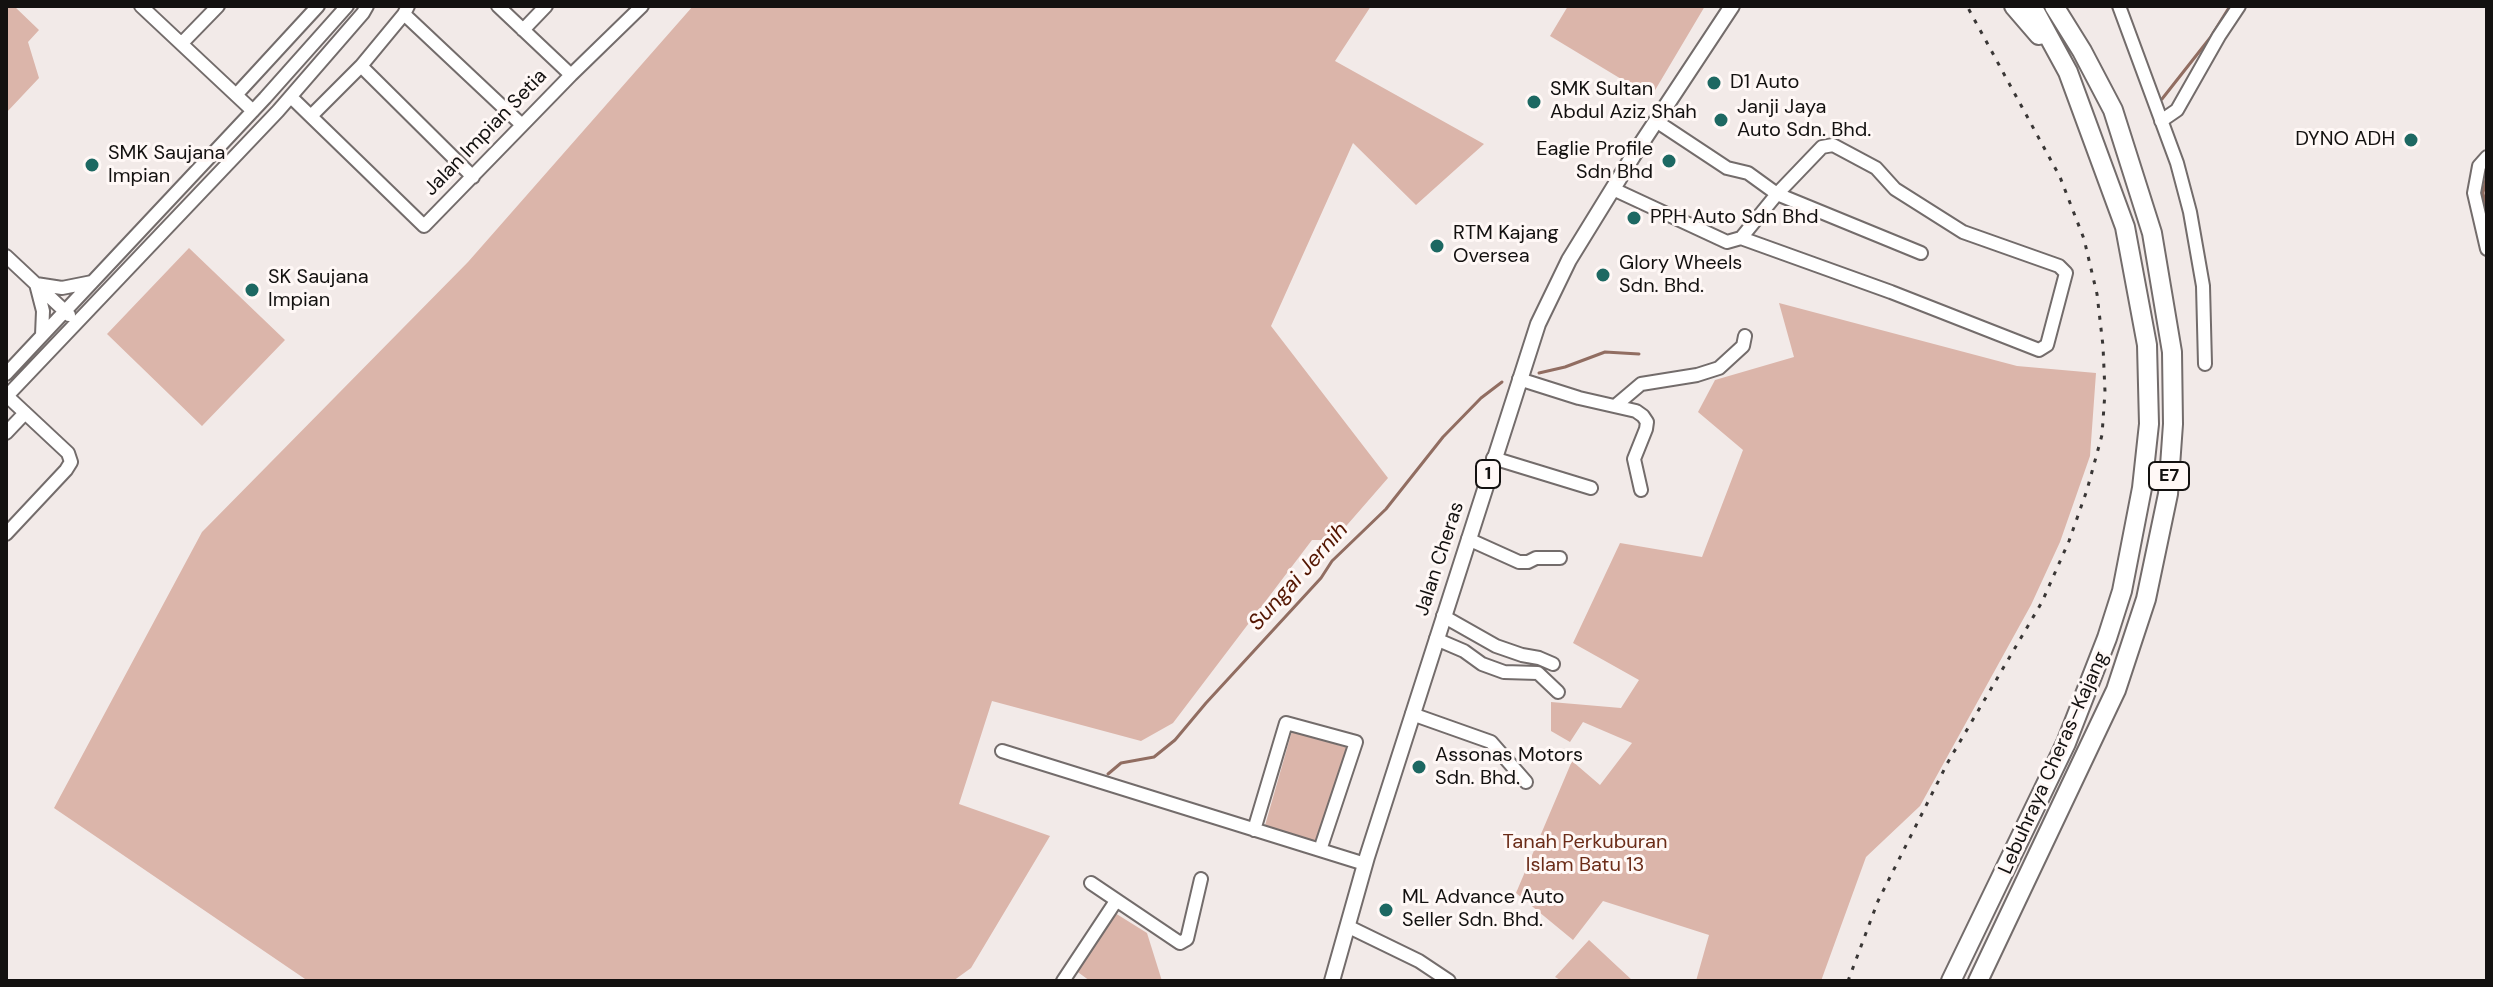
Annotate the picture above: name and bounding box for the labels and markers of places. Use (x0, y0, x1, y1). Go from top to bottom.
place label: D1 Auto (1730, 71, 1799, 95)
marker: D1 Auto (1705, 74, 1723, 92)
place label: SMK Sultan Abdul Aziz Shah (1550, 78, 1697, 125)
marker: SMK Sultan Abdul Aziz Shah (1525, 93, 1543, 111)
place label: Janji Jaya Auto Sdn. Bhd. (1737, 96, 1871, 143)
marker: Janji Jaya Auto Sdn. Bhd. (1712, 111, 1730, 129)
place label: DYNO ADH (2295, 128, 2395, 152)
marker: DYNO ADH (2402, 131, 2420, 149)
place label: Eaglie Profile Sdn Bhd (1536, 138, 1653, 185)
place label: SMK Saujana Impian (108, 142, 225, 189)
marker: Eaglie Profile Sdn Bhd (1660, 152, 1678, 170)
marker: SMK Saujana Impian (83, 156, 101, 174)
place label: PPH Auto Sdn Bhd (1650, 206, 1818, 230)
marker: PPH Auto Sdn Bhd (1625, 209, 1643, 227)
place label: RTM Kajang Oversea (1453, 222, 1559, 269)
marker: RTM Kajang Oversea (1428, 237, 1446, 255)
place label: Glory Wheels Sdn. Bhd. (1619, 252, 1742, 299)
place label: SK Saujana Impian (268, 266, 369, 313)
marker: Glory Wheels Sdn. Bhd. (1594, 266, 1612, 284)
marker: SK Saujana Impian (243, 281, 261, 299)
place label: Assonas Motors Sdn. Bhd. (1435, 744, 1583, 791)
marker: Assonas Motors Sdn. Bhd. (1410, 758, 1428, 776)
place label: ML Advance Auto Seller Sdn. Bhd. (1402, 886, 1564, 933)
marker: ML Advance Auto Seller Sdn. Bhd. (1377, 901, 1395, 919)

